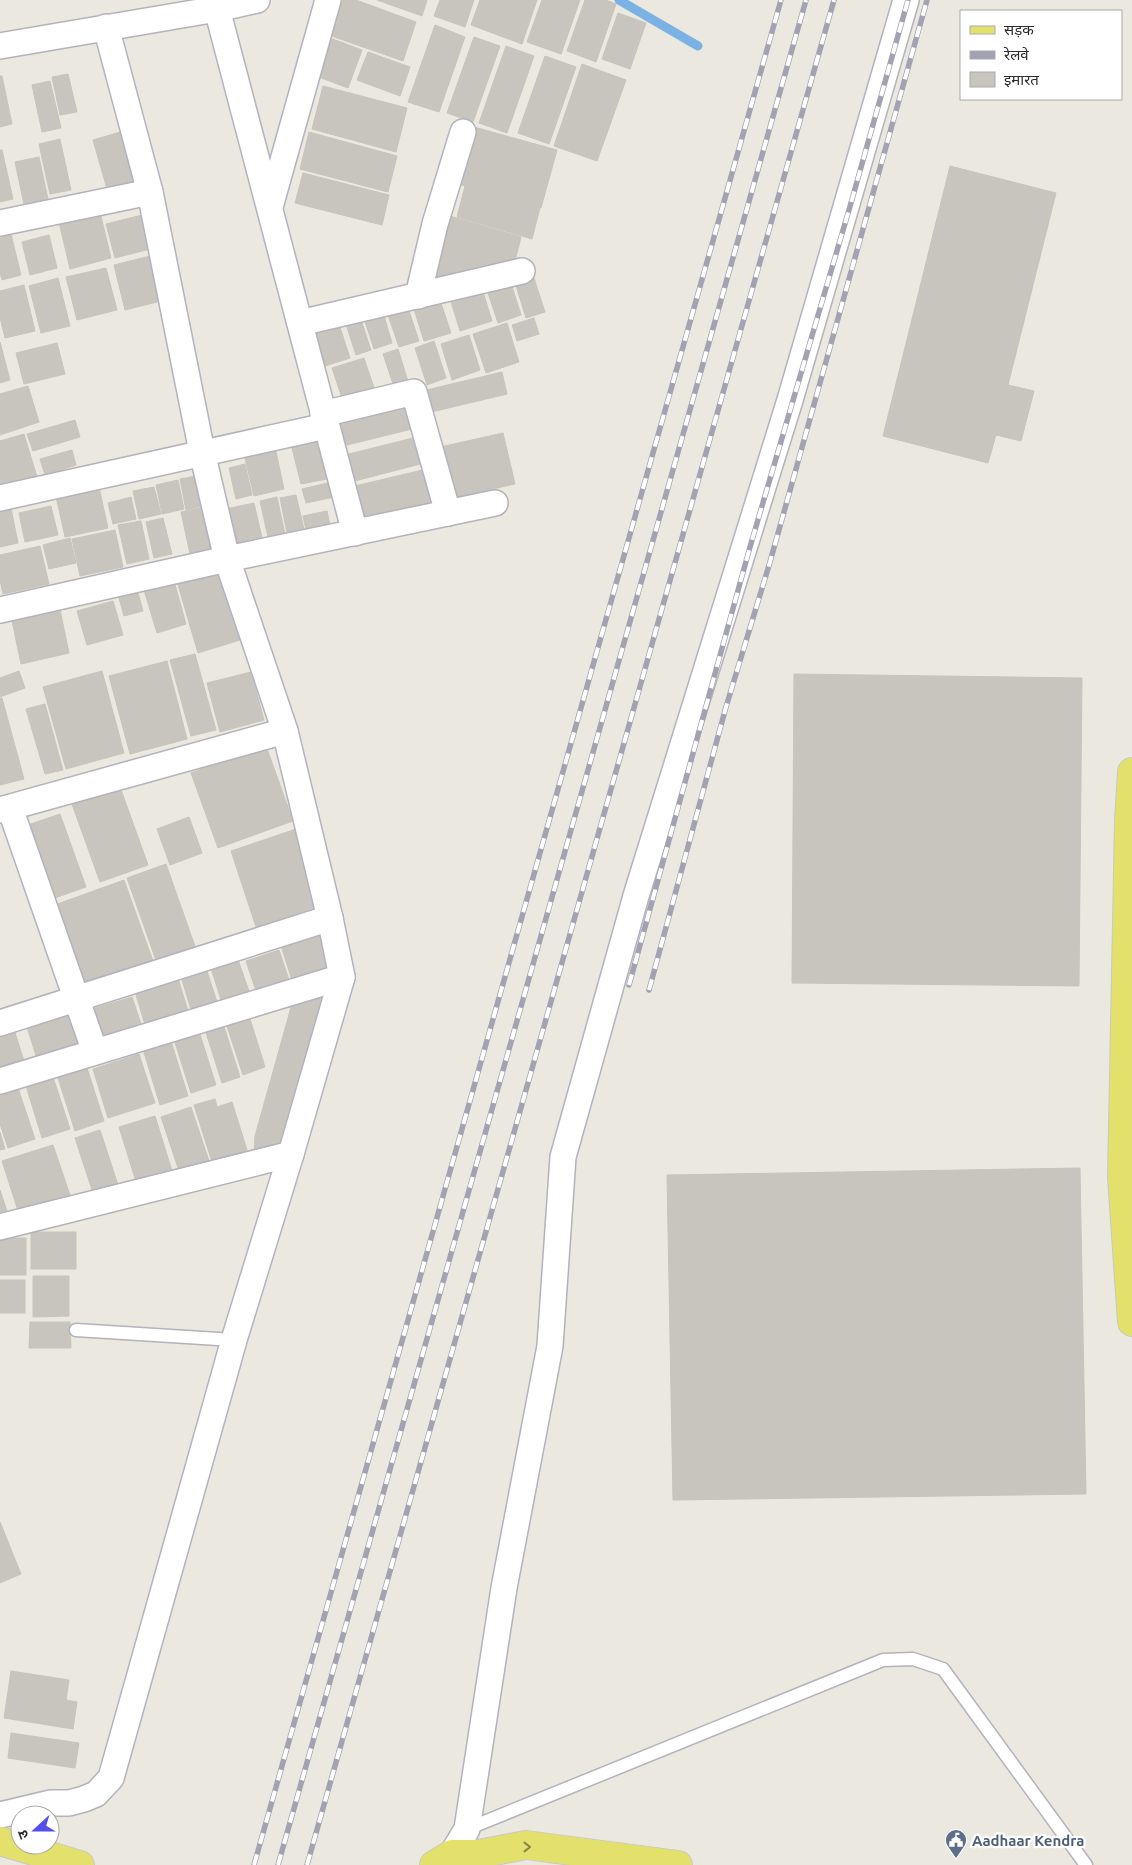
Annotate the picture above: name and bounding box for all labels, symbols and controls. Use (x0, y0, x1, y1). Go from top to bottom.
legend (960, 10, 1122, 100)
text: सड़क (1004, 21, 1034, 38)
text: रेलवे (1003, 46, 1029, 63)
text: इमारत (1004, 71, 1039, 88)
north arrow (10, 1805, 60, 1855)
text: उ (14, 1827, 32, 1841)
public building icon: Aadhaar Kendra (944, 1828, 968, 1859)
place label: Aadhaar Kendra (972, 1832, 1084, 1849)
one-way arrow (524, 1842, 532, 1852)

